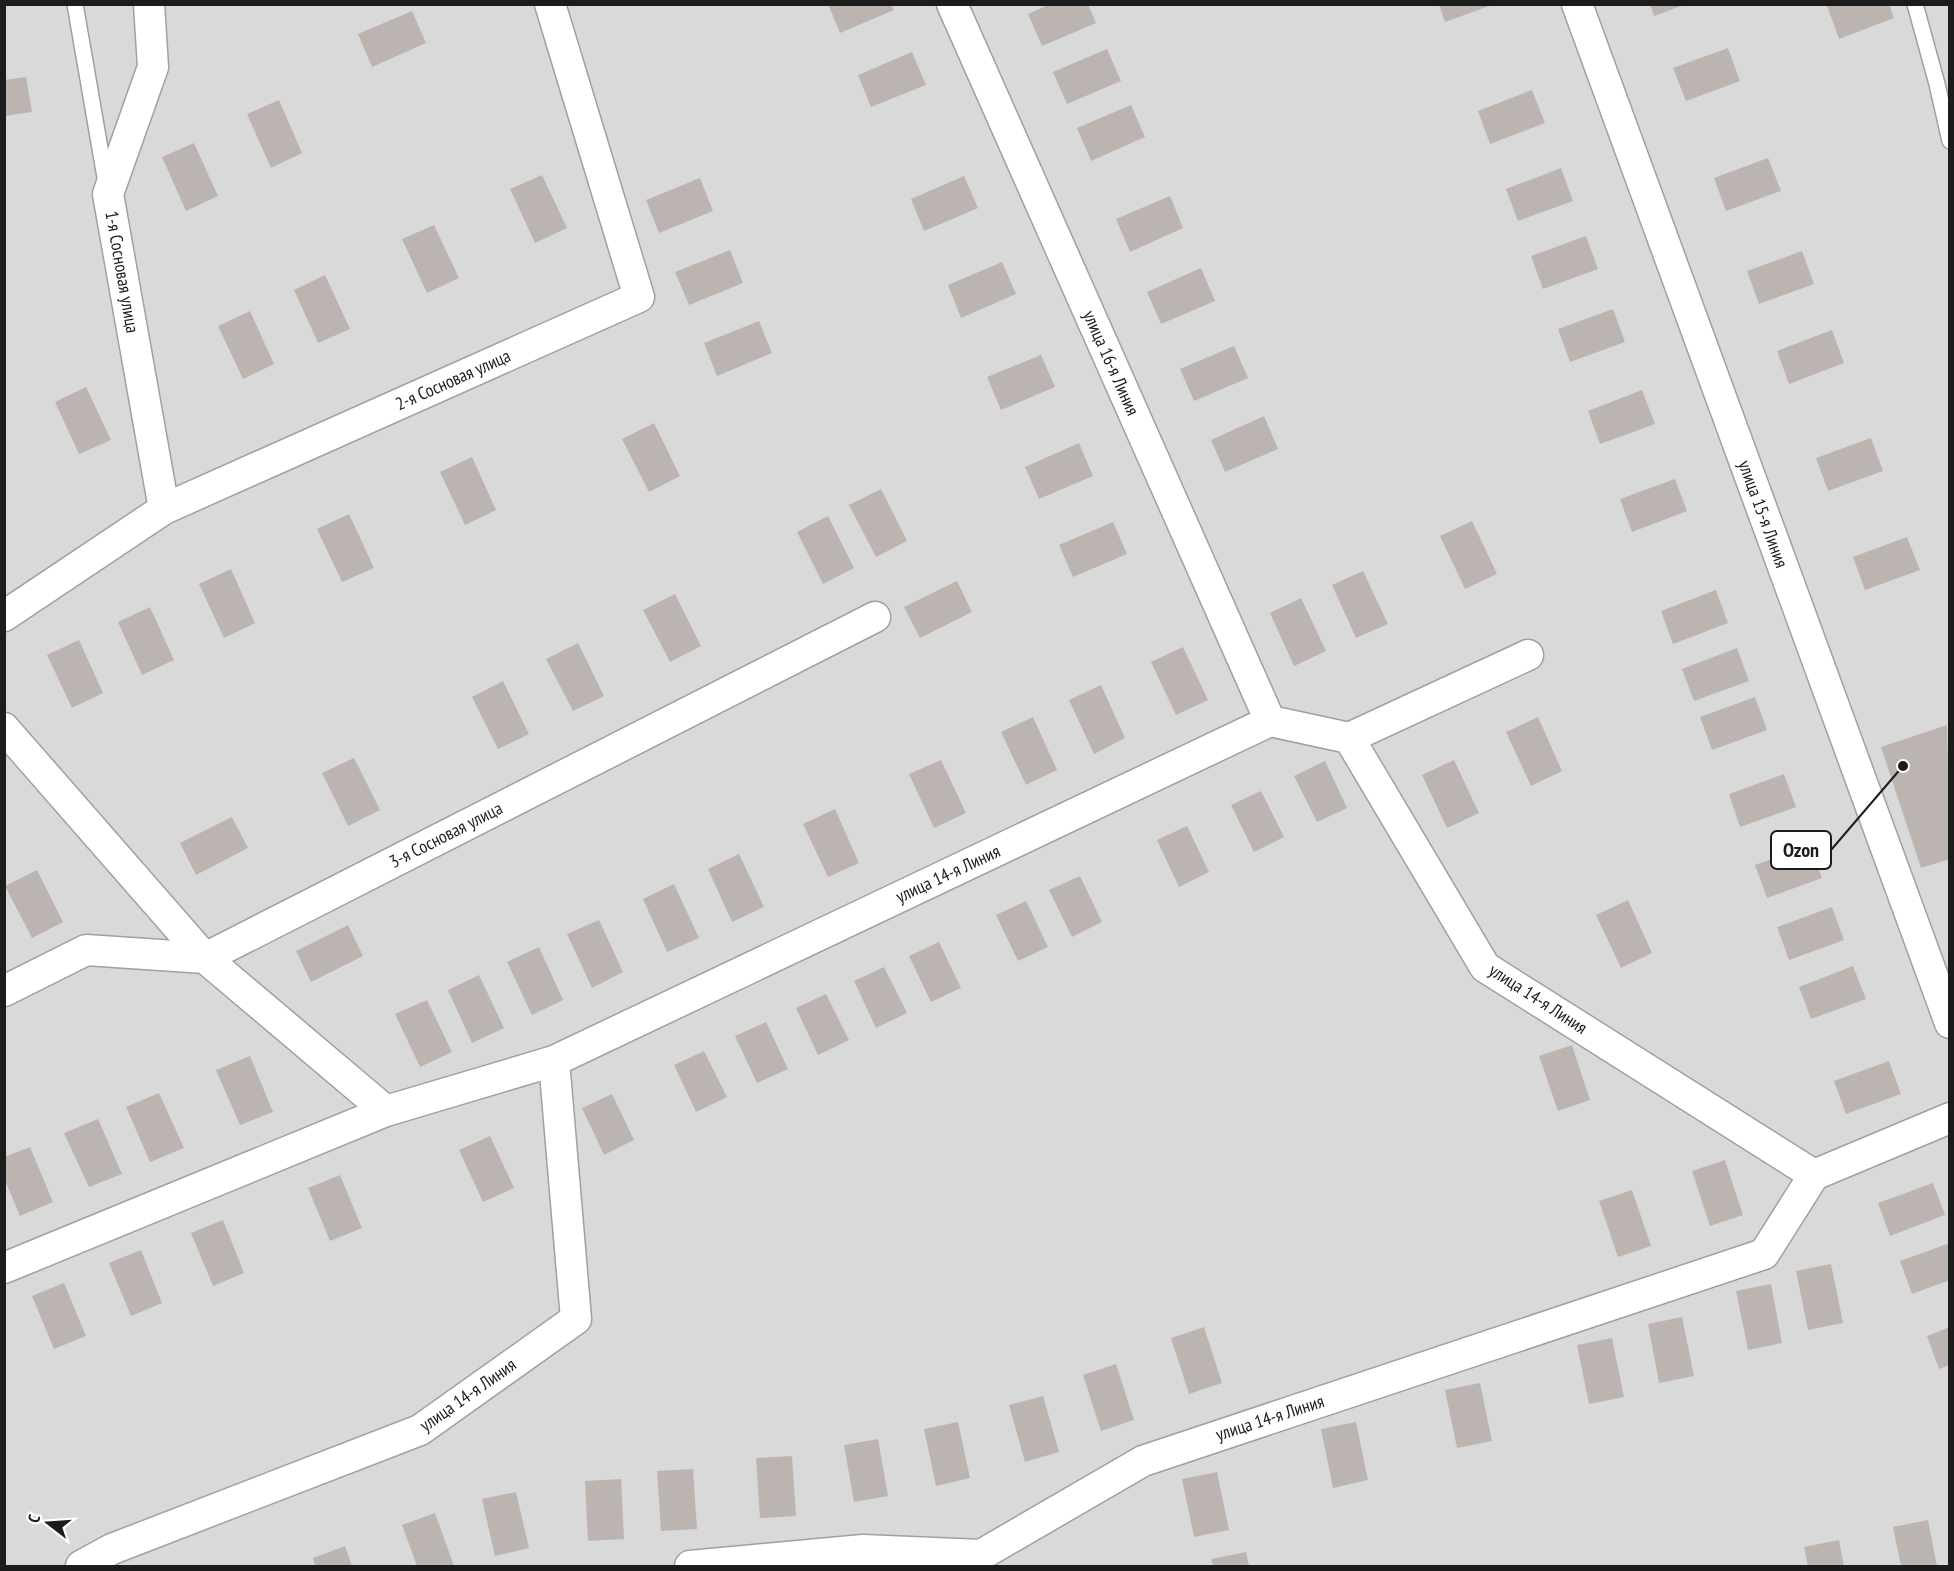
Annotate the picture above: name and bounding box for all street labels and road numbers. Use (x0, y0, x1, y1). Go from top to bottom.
street label: 1-я Сосновая улица (100, 209, 145, 335)
street label: улица 16-я Линия (1078, 307, 1145, 419)
street label: 2-я Сосновая улица (392, 344, 514, 415)
street label: улица 15-я Линия (1733, 457, 1794, 571)
street label: 3-я Сосновая улица (385, 796, 506, 873)
street label: улица 14-я Линия (892, 839, 1004, 908)
street label: улица 14-я Линия (1485, 958, 1592, 1039)
street label: улица 14-я Линия (415, 1353, 520, 1436)
street label: улица 14-я Линия (1213, 1389, 1327, 1446)

